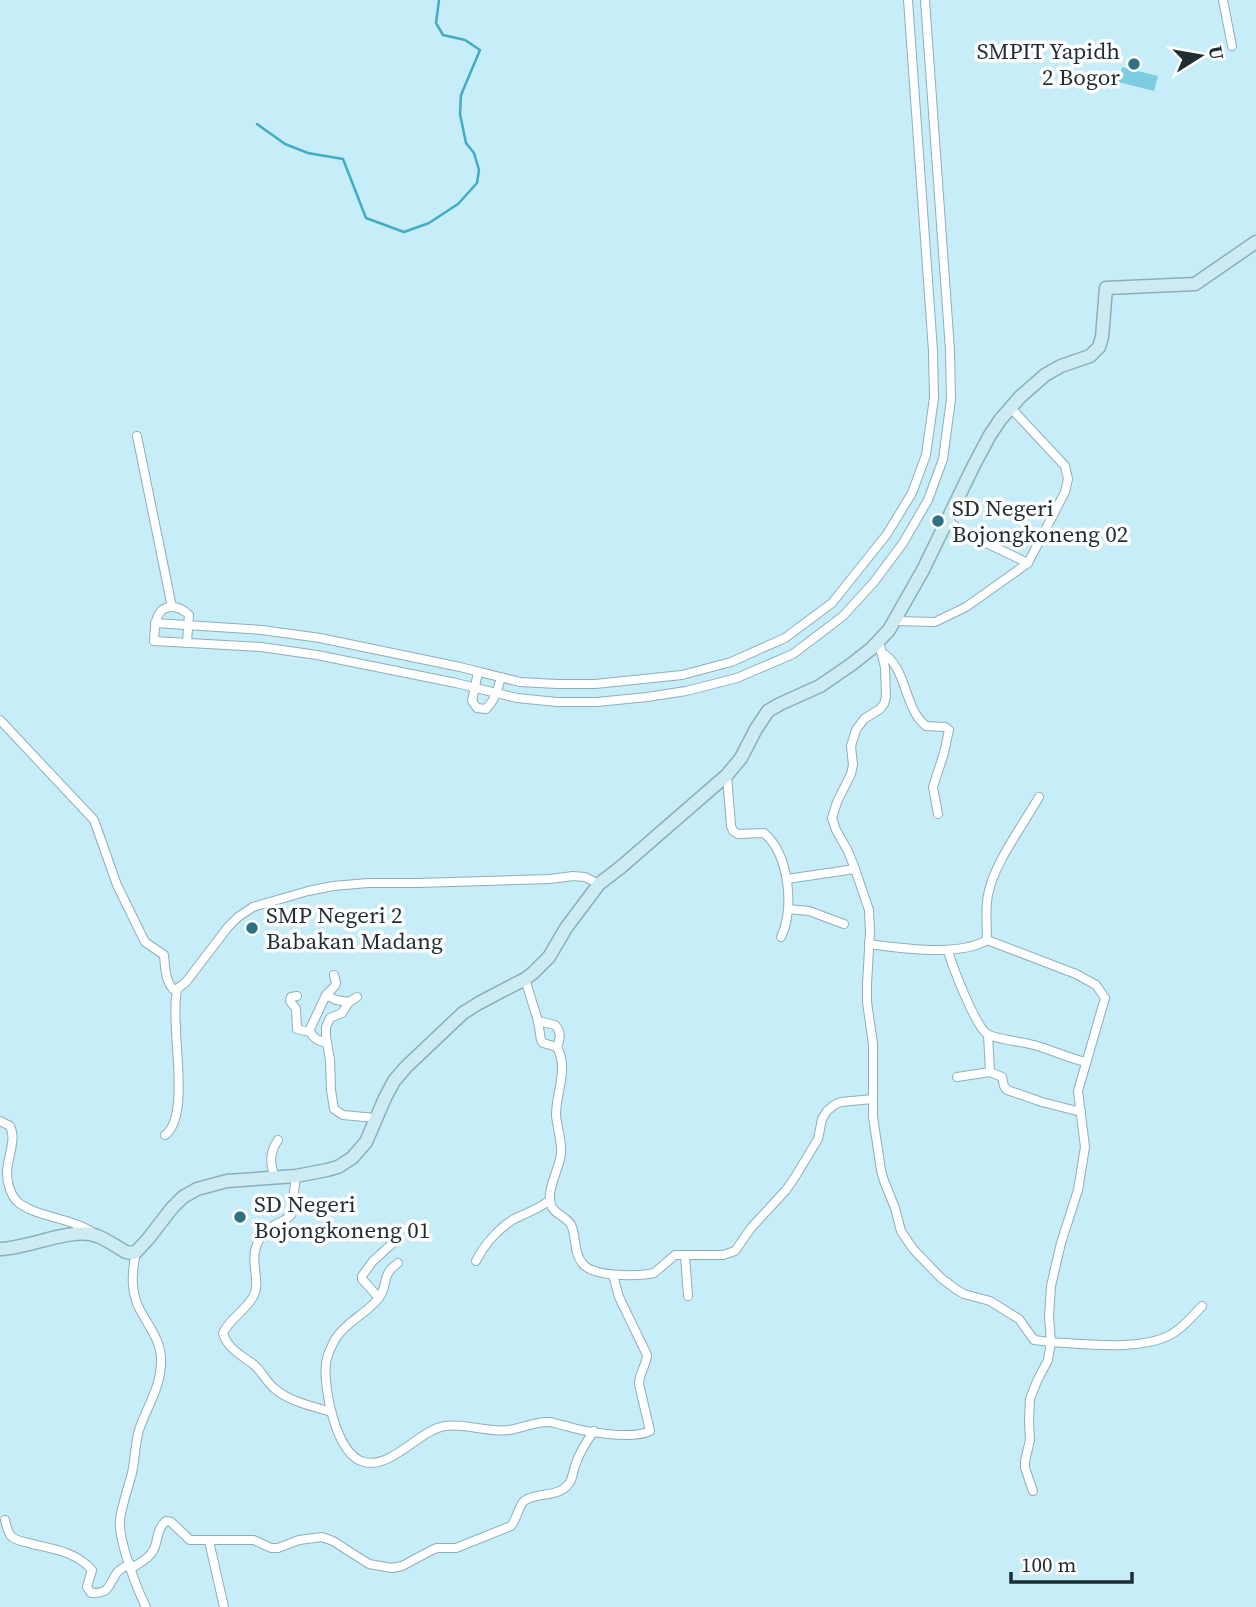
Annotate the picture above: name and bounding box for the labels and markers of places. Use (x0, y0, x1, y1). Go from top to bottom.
place label: SMPIT Yapidh 2 Bogor (977, 35, 1120, 93)
marker: SMPIT Yapidh 2 Bogor (1126, 56, 1142, 72)
place label: SD Negeri Bojongkoneng 02 (952, 492, 1128, 550)
marker: SD Negeri Bojongkoneng 02 (930, 513, 946, 529)
place label: SMP Negeri 2 Babakan Madang (266, 899, 443, 957)
marker: SMP Negeri 2 Babakan Madang (244, 920, 260, 936)
place label: SD Negeri Bojongkoneng 01 (254, 1188, 430, 1246)
marker: SD Negeri Bojongkoneng 01 (232, 1209, 248, 1225)

